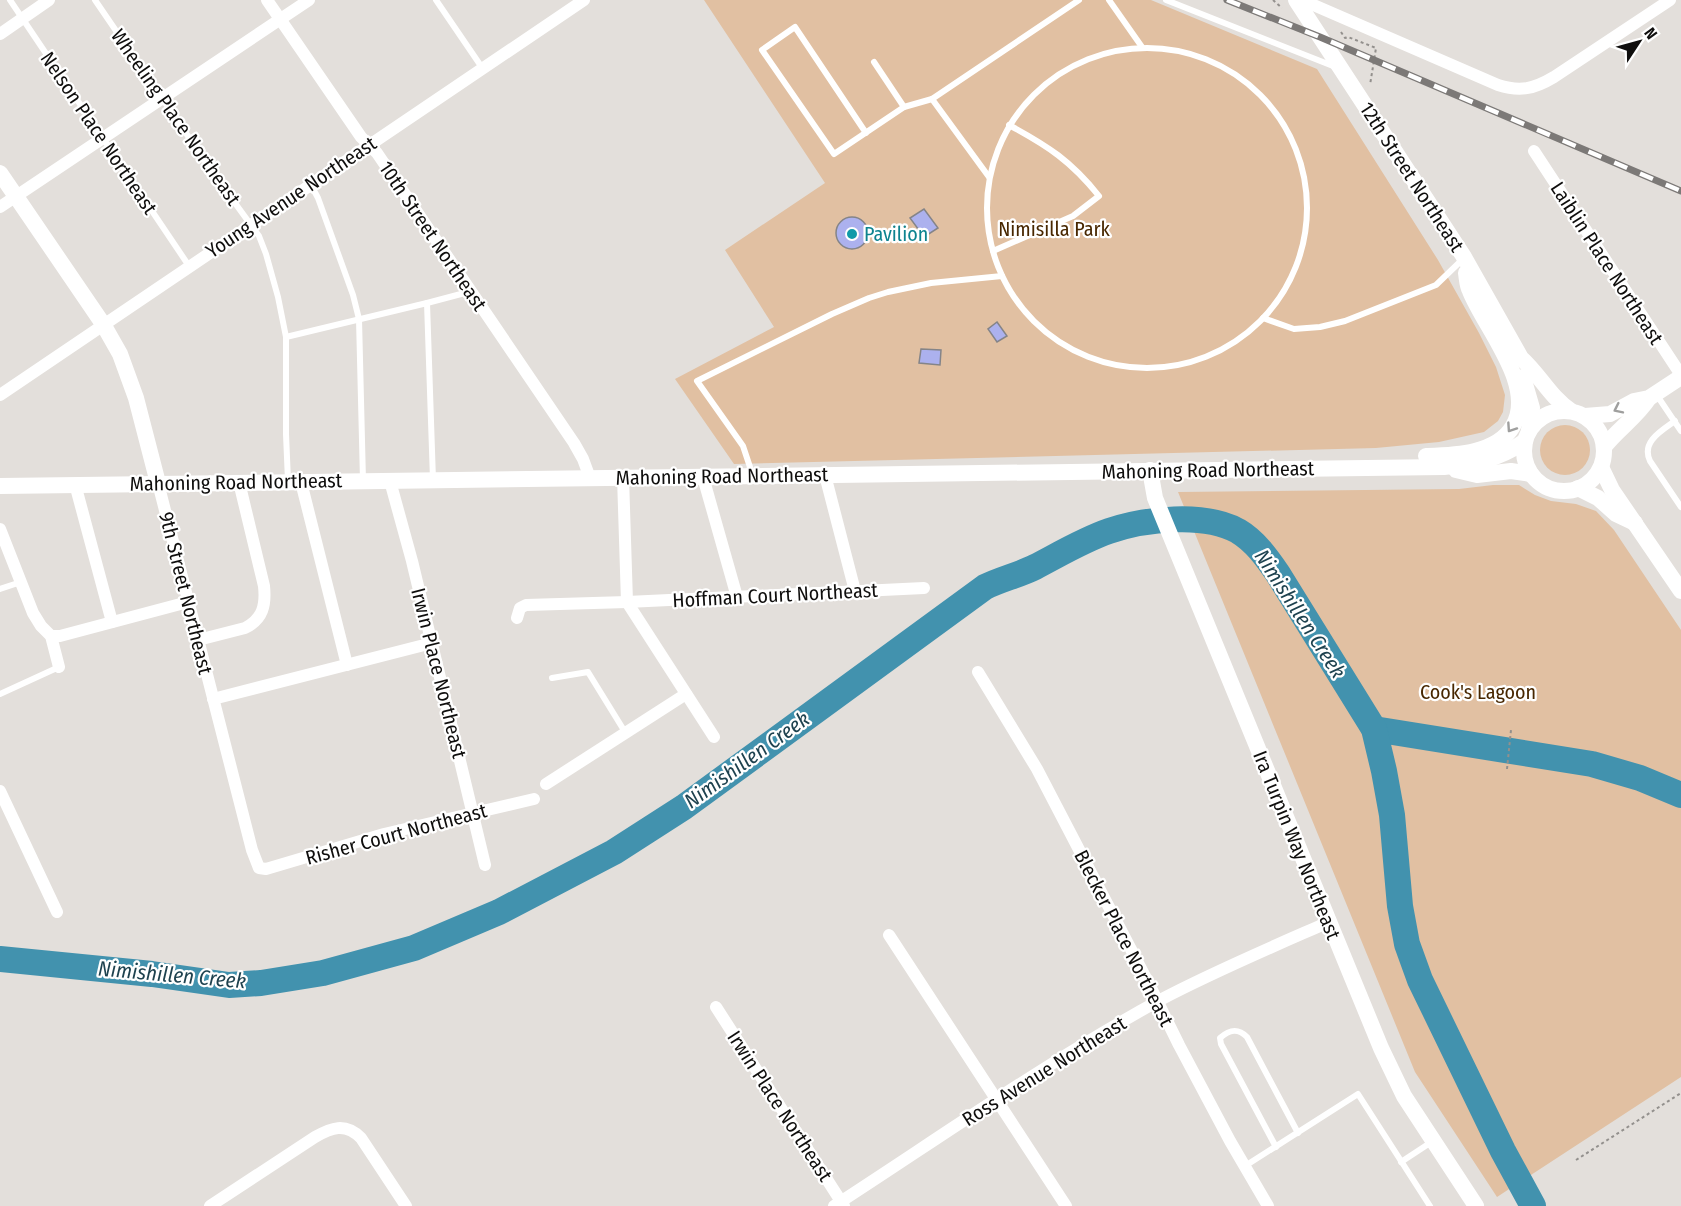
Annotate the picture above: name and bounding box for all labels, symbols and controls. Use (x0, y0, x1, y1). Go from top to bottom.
north arrow (1609, 12, 1669, 72)
street label: Wheeling Place Northeast (106, 24, 246, 210)
text: N (1640, 24, 1661, 43)
street label: Nelson Place Northeast (36, 47, 163, 219)
street label: 12th Street Northeast (1355, 98, 1470, 257)
street label: Young Avenue Northeast (201, 131, 381, 263)
street label: 10th Street Northeast (374, 157, 492, 316)
street label: Laiblin Place Northeast (1545, 177, 1669, 349)
park label: Nimisilla Park (998, 217, 1111, 241)
place label: Pavilion (864, 222, 928, 246)
marker: Pavilion (845, 227, 859, 241)
one-way arrow (1613, 402, 1624, 414)
one-way arrow (1507, 421, 1518, 432)
street label: Mahoning Road Northeast (1101, 456, 1315, 484)
street label: Mahoning Road Northeast (615, 462, 829, 490)
street label: Mahoning Road Northeast (129, 468, 343, 496)
street label: 9th Street Northeast (154, 509, 218, 677)
water label: Nimishillen Creek (1249, 545, 1351, 683)
street label: Hoffman Court Northeast (672, 578, 879, 612)
street label: Irwin Place Northeast (406, 585, 472, 761)
park label: Cook's Lagoon (1420, 680, 1536, 704)
water label: Nimishillen Creek (679, 706, 815, 814)
street label: Ira Turpin Way Northeast (1248, 747, 1346, 943)
street label: Risher Court Northeast (303, 798, 490, 870)
street label: Blecker Place Northeast (1069, 846, 1179, 1030)
water label: Nimishillen Creek (97, 956, 247, 994)
street label: Ross Avenue Northeast (958, 1011, 1131, 1131)
street label: Irwin Place Northeast (722, 1026, 838, 1186)

